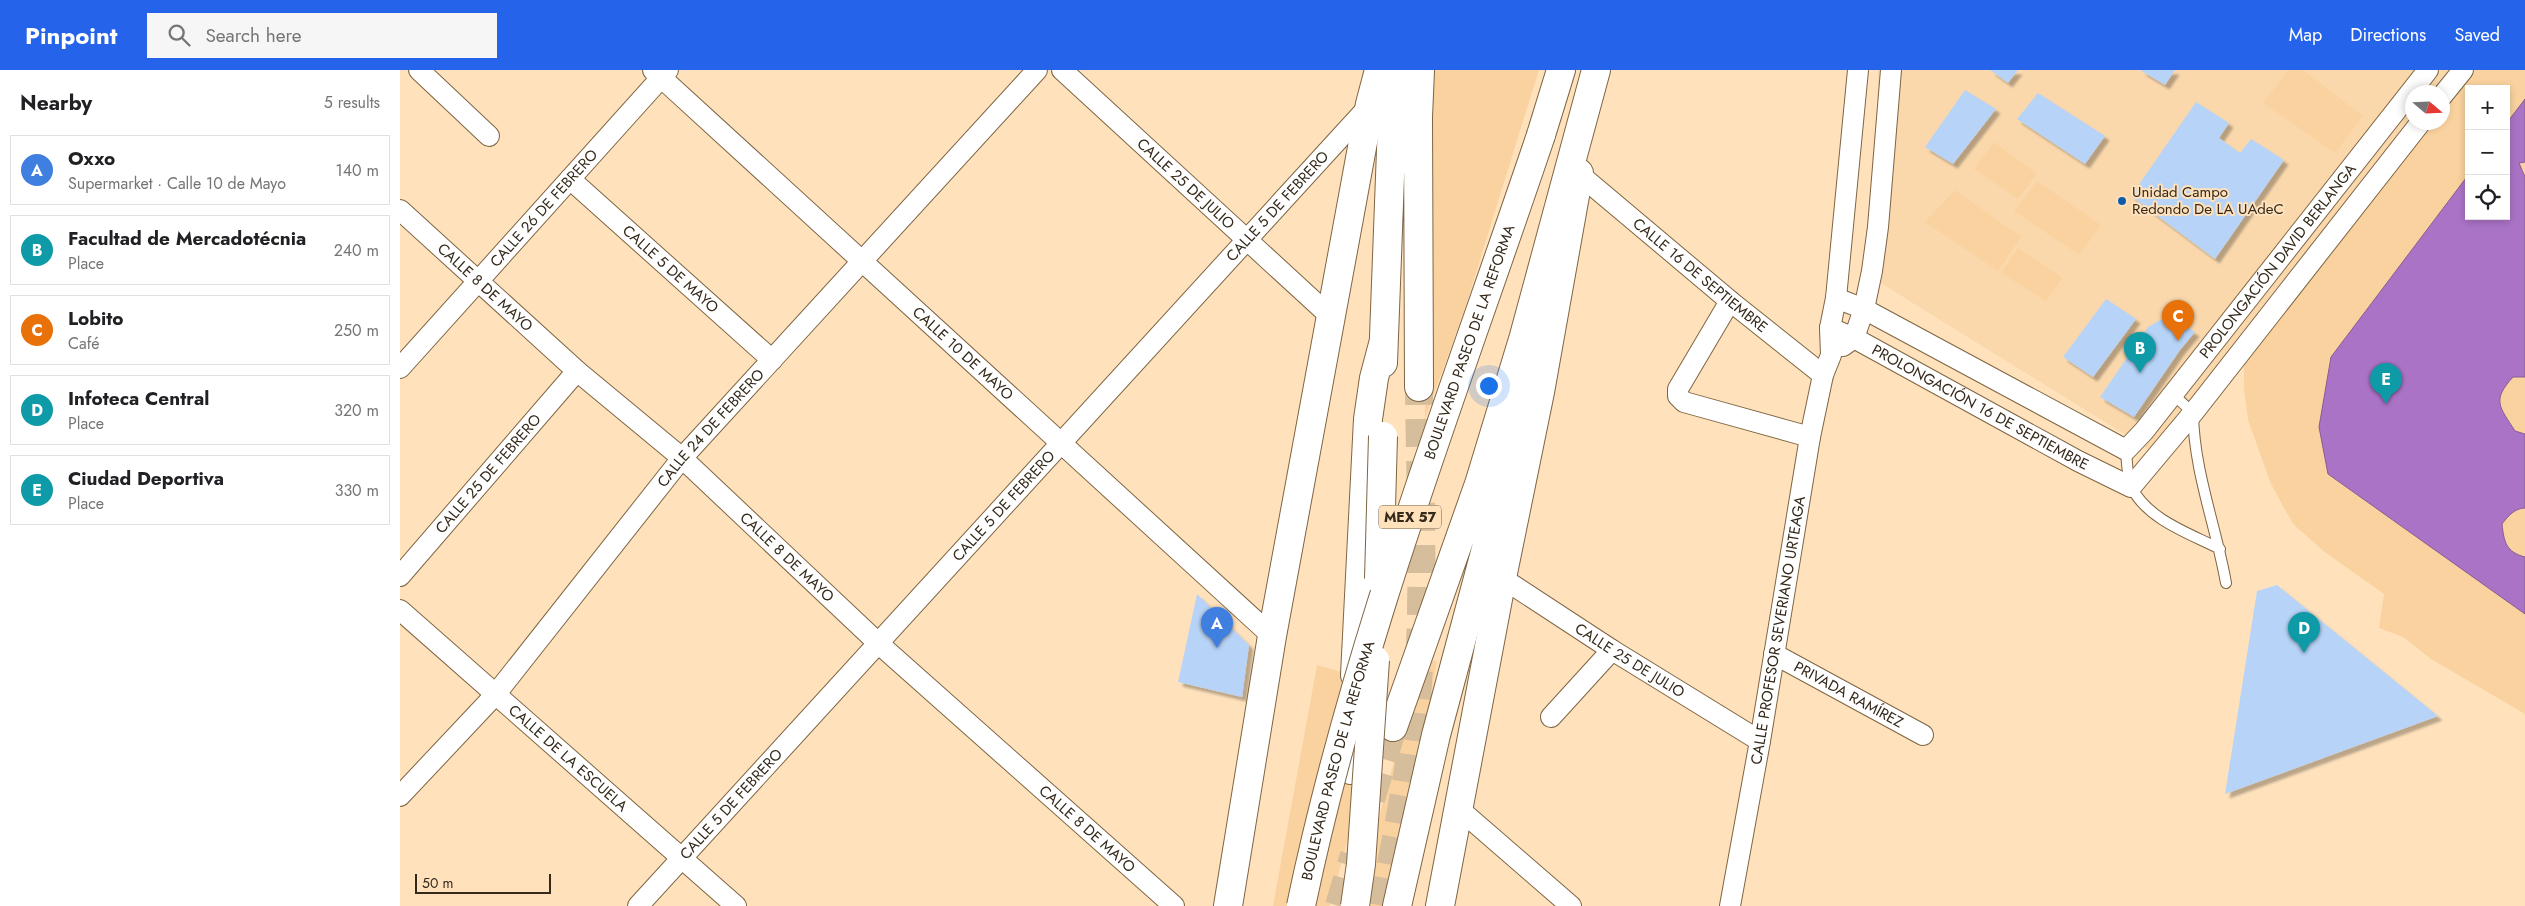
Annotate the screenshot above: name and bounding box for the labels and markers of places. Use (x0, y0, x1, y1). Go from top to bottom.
place label: Unidad Campo Redondo De LA UAdeC (2132, 181, 2284, 220)
marker: Unidad Campo Redondo De LA UAdeC (2116, 195, 2128, 207)
pin: C (2162, 300, 2194, 341)
pin: B (2124, 332, 2156, 373)
pin: E (2370, 363, 2402, 404)
pin: A (1201, 607, 1233, 648)
pin: D (2288, 612, 2320, 653)

